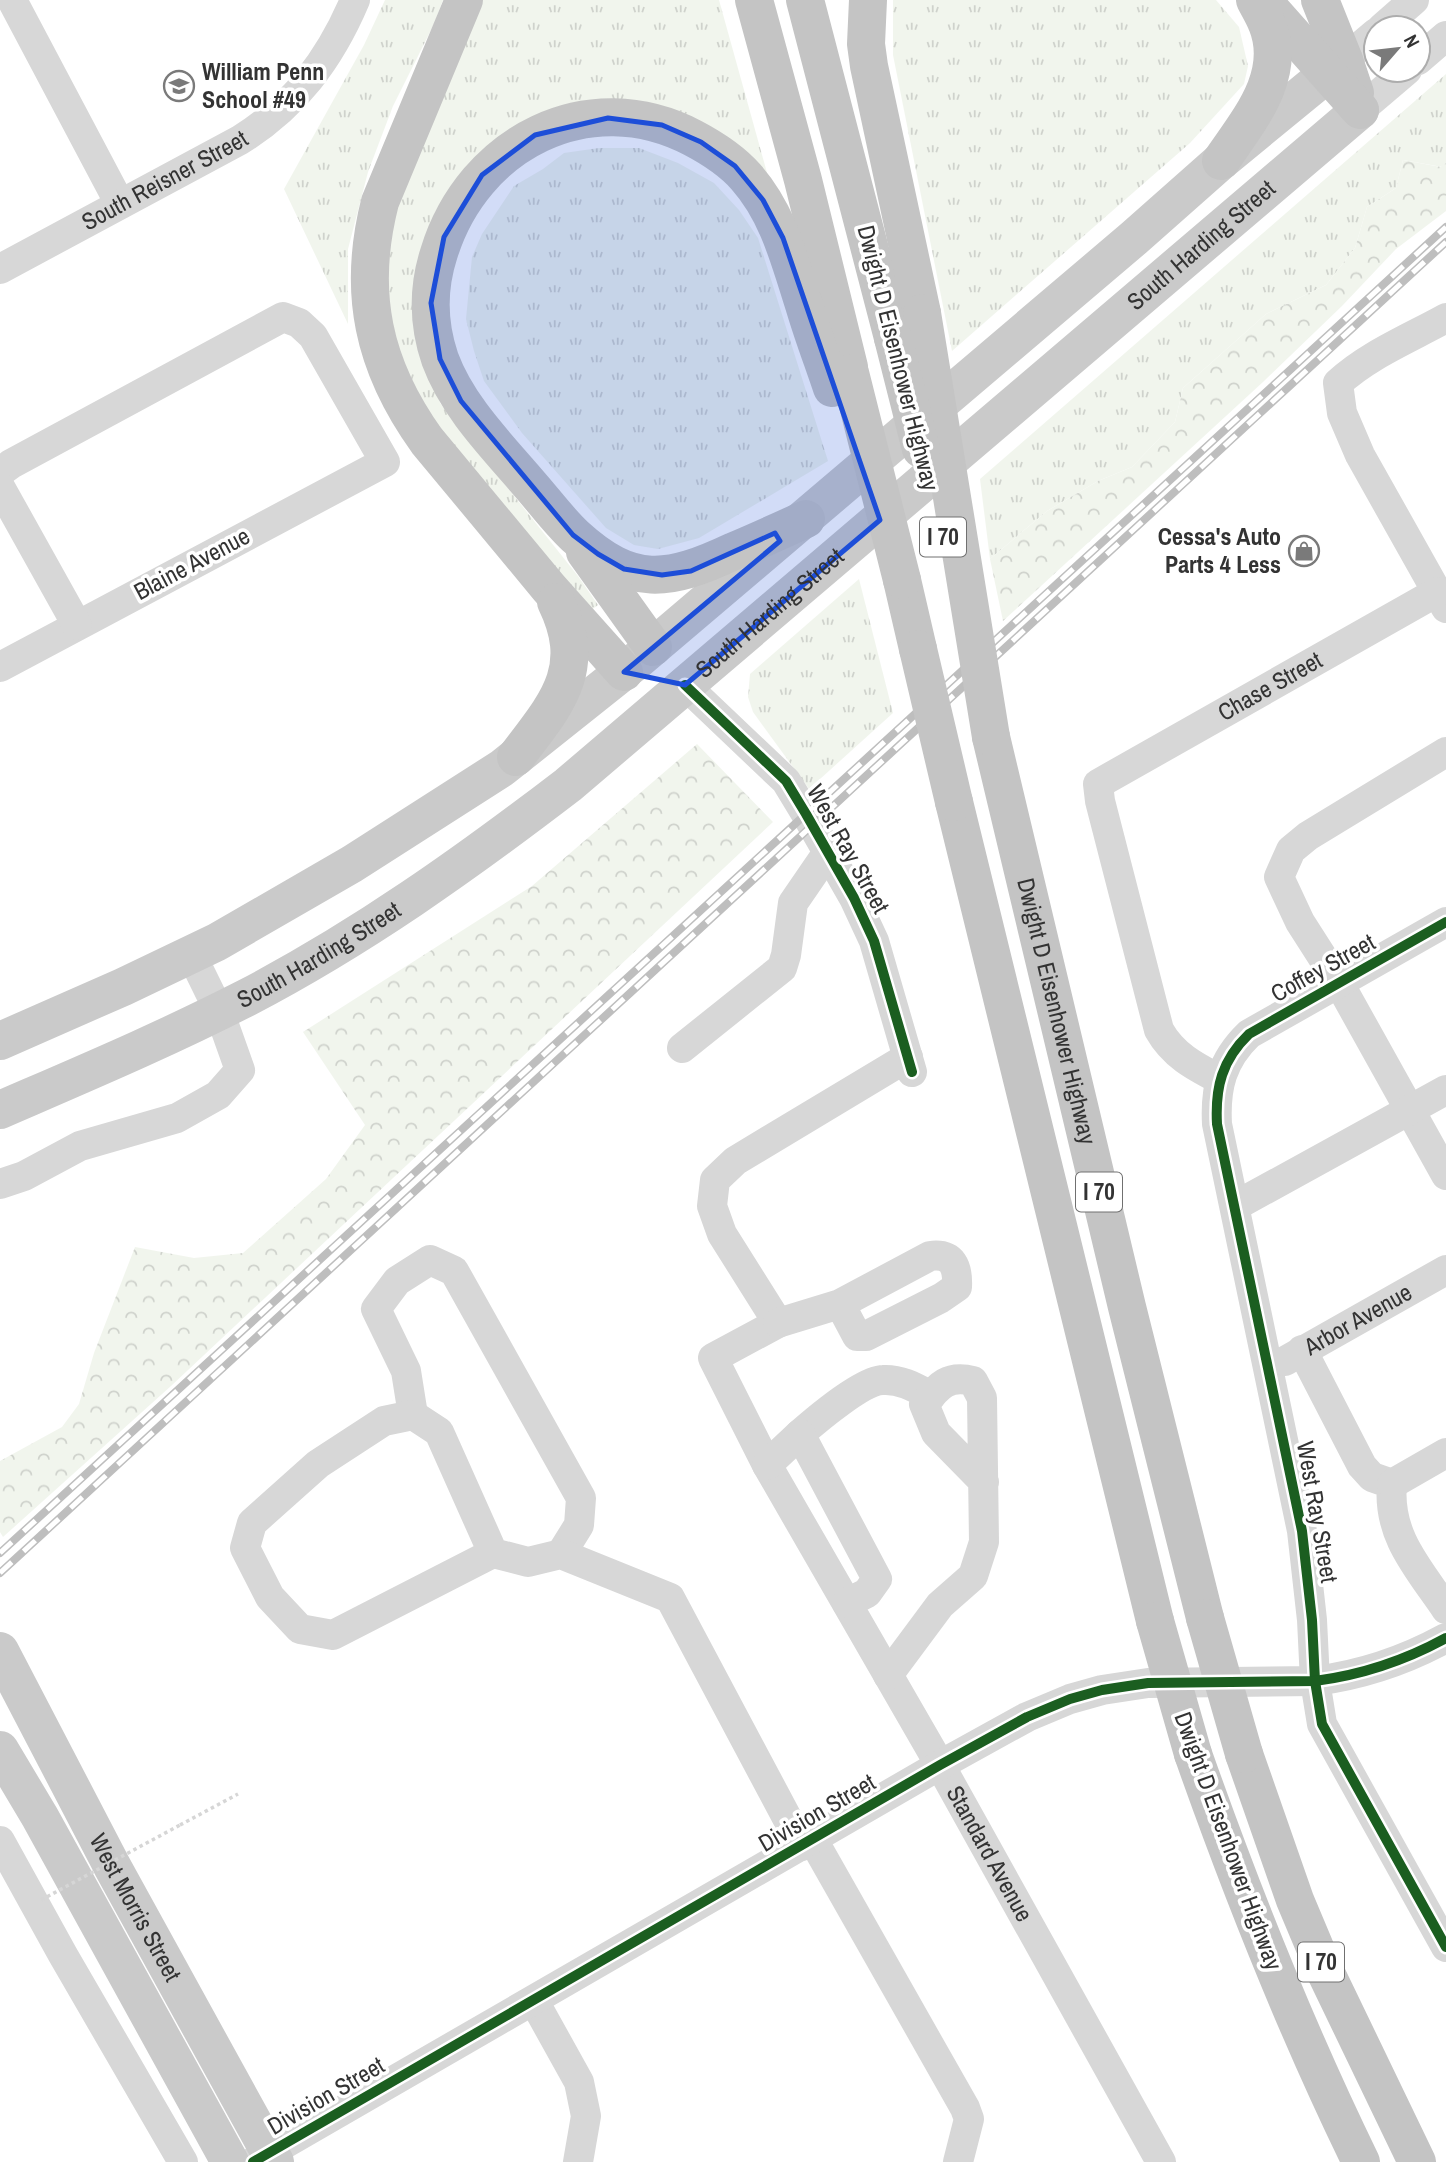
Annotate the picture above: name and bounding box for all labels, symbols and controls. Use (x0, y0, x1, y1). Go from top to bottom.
north arrow (1362, 14, 1432, 84)
text: N (1398, 30, 1426, 52)
place label: William Penn School #49 (202, 55, 324, 115)
school or university icon: William Penn School #49 (162, 69, 196, 103)
street label: South Reisner Street (76, 122, 254, 237)
street label: South Harding Street (1120, 172, 1282, 317)
street label: Dwight D Eisenhower Highway (851, 222, 947, 494)
road number: I 70 (920, 517, 966, 556)
street label: Blaine Avenue (128, 519, 255, 607)
place label: Cessa's Auto Parts 4 Less (1158, 520, 1281, 580)
shop icon: Cessa's Auto Parts 4 Less (1287, 534, 1321, 568)
street label: South Harding Street (688, 540, 850, 684)
street label: Chase Street (1212, 643, 1328, 728)
street label: West Ray Street (800, 778, 898, 919)
street label: Dwight D Eisenhower Highway (1010, 875, 1105, 1148)
street label: South Harding Street (231, 893, 407, 1015)
street label: Coffey Street (1265, 925, 1381, 1009)
road number: I 70 (1076, 1172, 1122, 1212)
street label: Arbor Avenue (1297, 1276, 1417, 1363)
street label: West Ray Street (1290, 1439, 1346, 1586)
street label: Dwight D Eisenhower Highway (1167, 1707, 1291, 1974)
street label: Division Street (752, 1765, 881, 1859)
street label: Standard Avenue (940, 1780, 1041, 1927)
street label: West Morris Street (83, 1828, 190, 1987)
road number: I 70 (1298, 1942, 1344, 1982)
street label: Division Street (261, 2048, 390, 2142)

